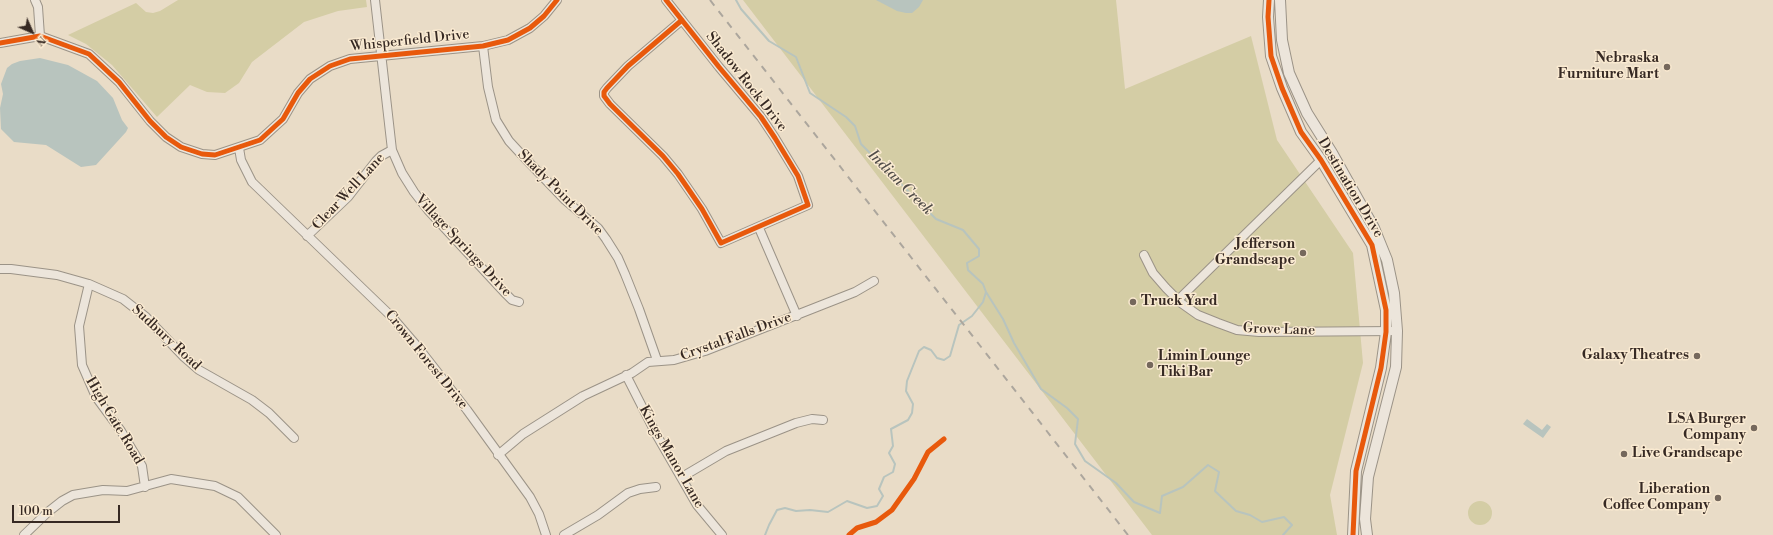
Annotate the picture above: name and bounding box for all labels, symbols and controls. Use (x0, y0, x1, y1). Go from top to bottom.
north arrow (12, 12, 52, 52)
street label: Whisperfield Drive (350, 26, 470, 56)
street label: Shadow Rock Drive (702, 29, 790, 135)
text: N (32, 32, 49, 49)
place label: Nebraska Furniture Mart (1558, 51, 1659, 84)
marker: Nebraska Furniture Mart (1662, 62, 1672, 72)
street label: Destination Drive (1314, 135, 1386, 241)
street label: Shady Point Drive (514, 147, 606, 239)
water label: Indian Creek (864, 147, 936, 219)
street label: Clear Well Lane (309, 150, 389, 234)
street label: Village Springs Drive (411, 191, 515, 301)
place label: Jefferson Grandscape (1215, 237, 1295, 270)
marker: Jefferson Grandscape (1298, 248, 1308, 258)
place label: Truck Yard (1141, 294, 1218, 310)
marker: Truck Yard (1128, 297, 1138, 307)
street label: Sudbury Road (128, 302, 204, 374)
street label: Crown Forest Drive (381, 307, 471, 413)
street label: Crystal Falls Drive (678, 309, 794, 365)
street label: Grove Lane (1243, 320, 1315, 340)
place label: Galaxy Theatres (1582, 348, 1689, 364)
place label: Limin Lounge Tiki Bar (1158, 349, 1250, 382)
marker: Galaxy Theatres (1692, 351, 1702, 361)
marker: Limin Lounge Tiki Bar (1145, 360, 1155, 370)
street label: High Gate Road (81, 374, 147, 468)
street label: Kings Manor Lane (635, 403, 707, 511)
place label: LSA Burger Company (1668, 412, 1746, 444)
marker: LSA Burger Company (1749, 423, 1759, 433)
place label: Live Grandscape (1632, 446, 1743, 462)
marker: Live Grandscape (1619, 449, 1629, 459)
place label: Liberation Coffee Company (1603, 482, 1710, 514)
marker: Liberation Coffee Company (1713, 493, 1723, 503)
scale bar (14, 497, 122, 523)
text: 100 m (19, 504, 53, 519)

